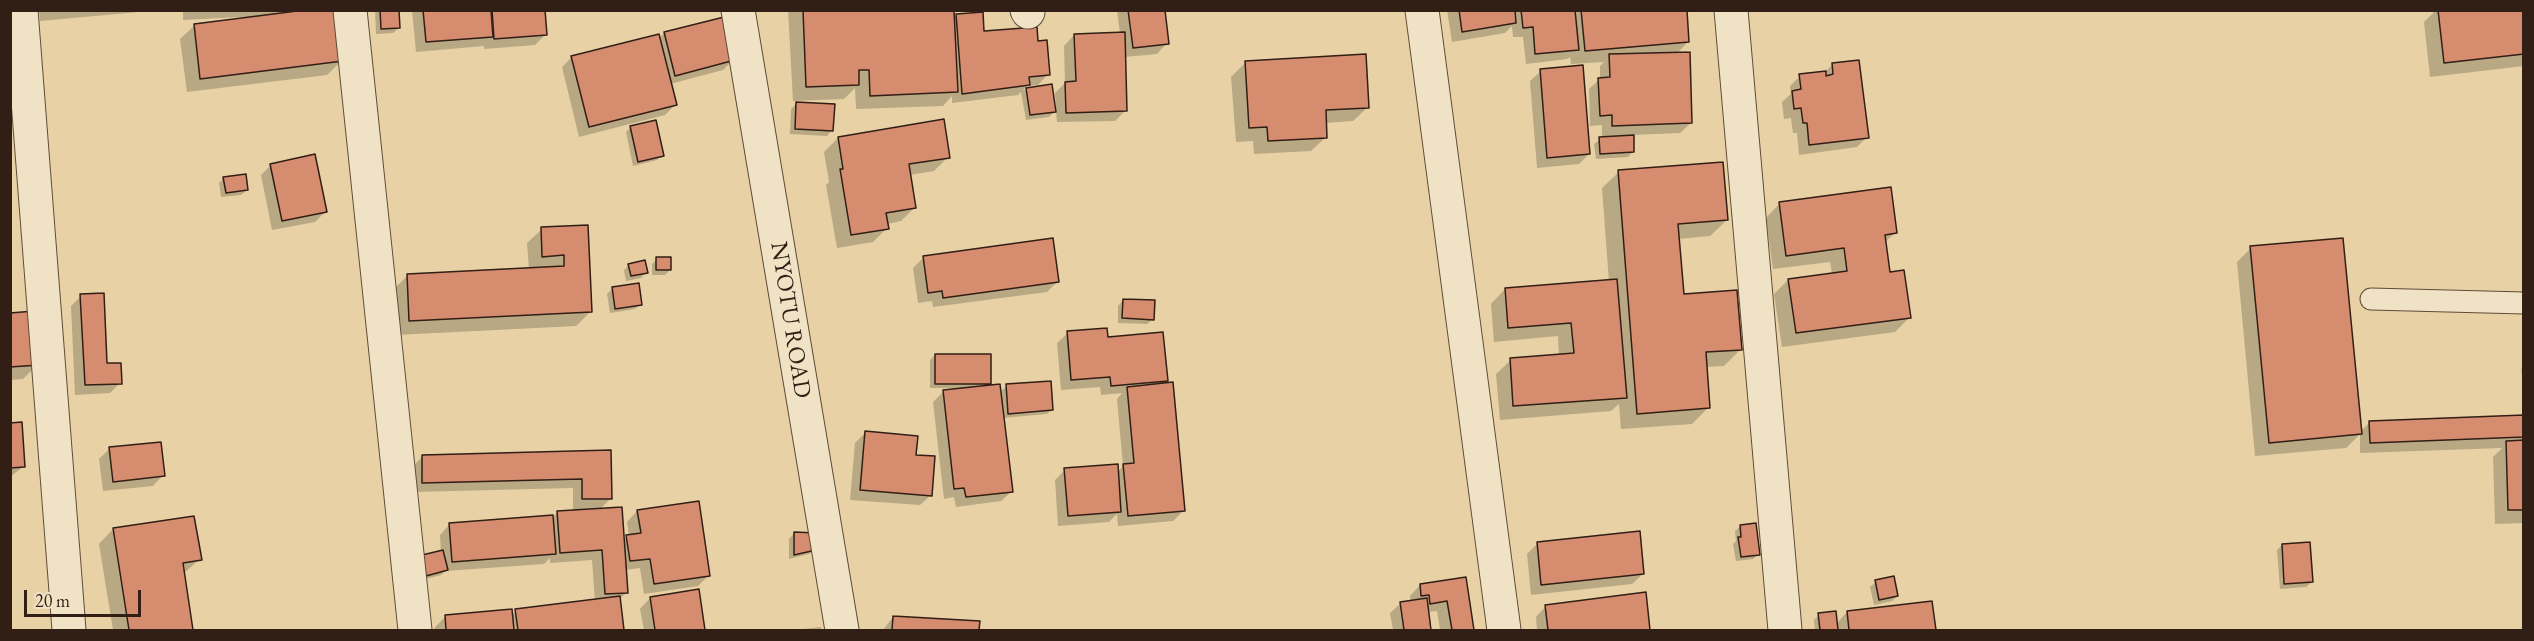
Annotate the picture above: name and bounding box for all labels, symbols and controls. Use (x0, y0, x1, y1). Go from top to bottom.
street label: NYOTU ROAD (763, 240, 817, 400)
scale bar (27, 578, 144, 616)
text: 20 m (35, 589, 70, 612)

